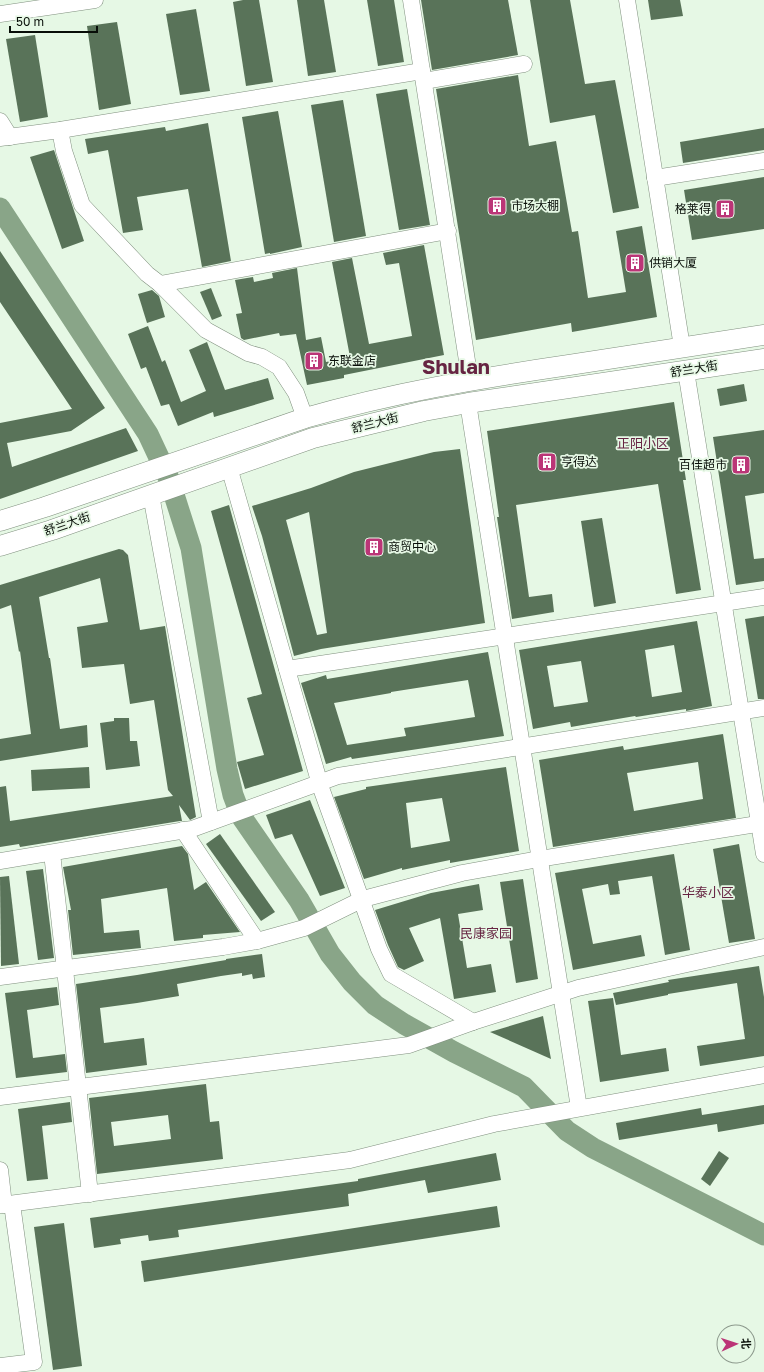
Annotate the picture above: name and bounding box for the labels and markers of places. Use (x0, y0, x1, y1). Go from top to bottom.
building icon: 市场大棚 (486, 195, 508, 217)
place label: 市场大棚 (511, 198, 559, 213)
building icon: 格莱得 (714, 198, 736, 220)
place label: 格莱得 (675, 201, 711, 216)
building icon: 供销大厦 (624, 252, 646, 274)
place label: 供销大厦 (649, 255, 697, 270)
building icon: 东联金店 (303, 350, 325, 372)
place label: 东联金店 (328, 353, 376, 368)
building icon: 亨得达 (536, 451, 558, 473)
place label: 亨得达 (561, 454, 597, 469)
building icon: 百佳超市 (730, 454, 752, 476)
place label: 百佳超市 (679, 457, 727, 472)
building icon: 商贸中心 (363, 536, 385, 558)
place label: 商贸中心 (388, 539, 436, 554)

